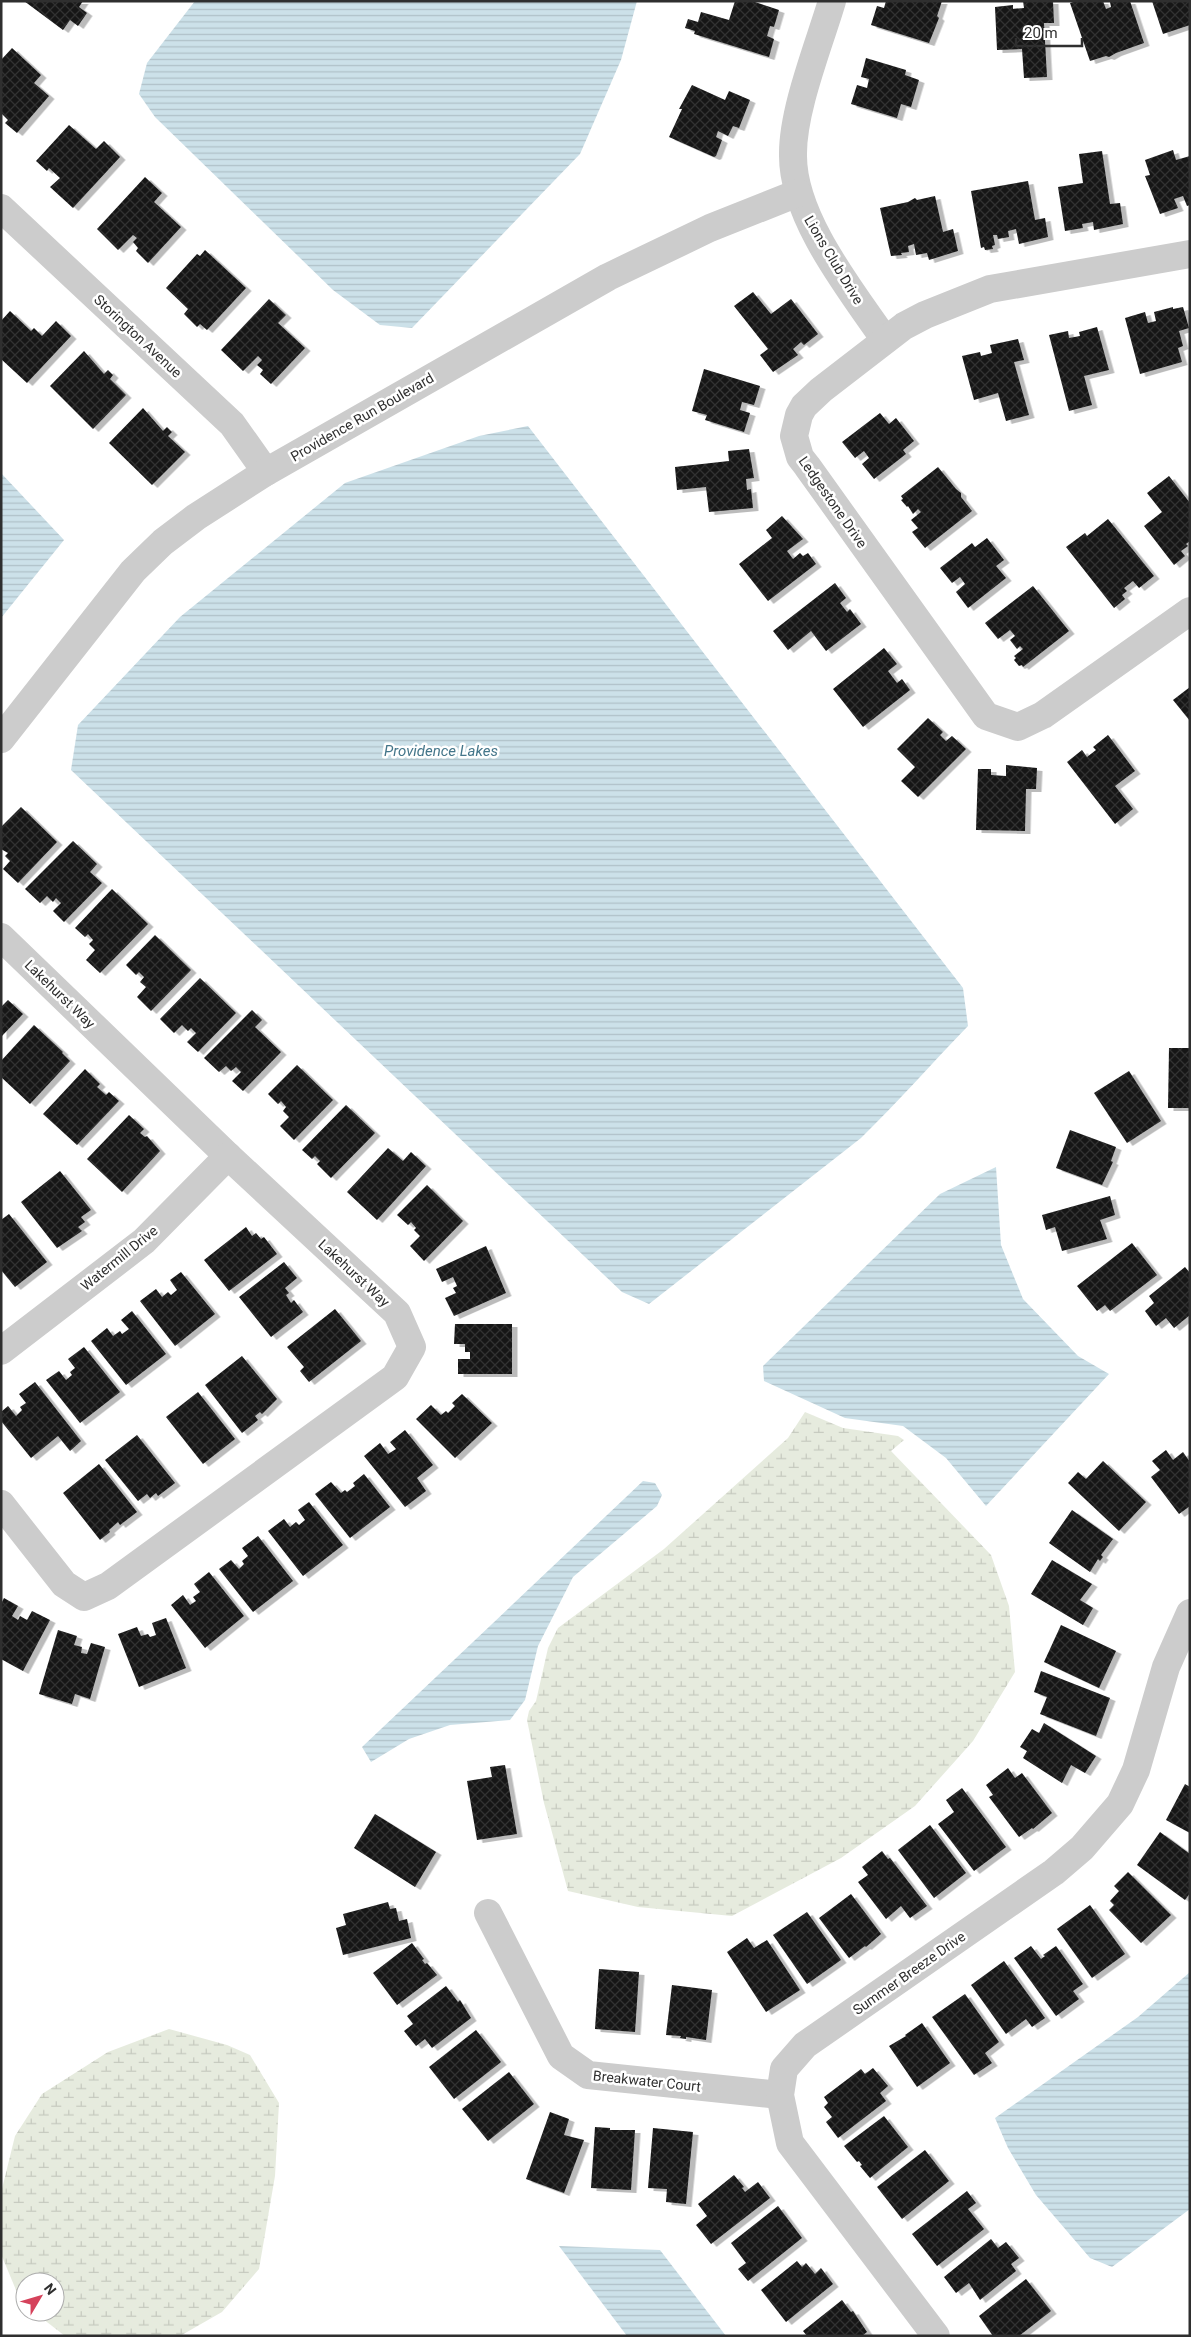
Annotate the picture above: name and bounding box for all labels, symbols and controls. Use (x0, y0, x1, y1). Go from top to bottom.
scale bar (1016, 15, 1082, 47)
text: 20 m (1024, 24, 1058, 42)
street label: Lions Club Drive (801, 213, 867, 307)
street label: Storington Avenue (91, 291, 185, 381)
street label: Providence Run Boulevard (288, 369, 436, 465)
street label: Ledgestone Drive (796, 453, 870, 551)
water label: Providence Lakes (384, 742, 498, 760)
street label: Lakehurst Way (22, 957, 99, 1032)
street label: Watermill Drive (77, 1222, 161, 1294)
street label: Lakehurst Way (315, 1236, 393, 1310)
street label: Summer Breeze Drive (850, 1928, 968, 2018)
street label: Breakwater Court (592, 2067, 702, 2095)
north arrow (15, 2272, 65, 2322)
text: N (41, 2280, 60, 2298)

